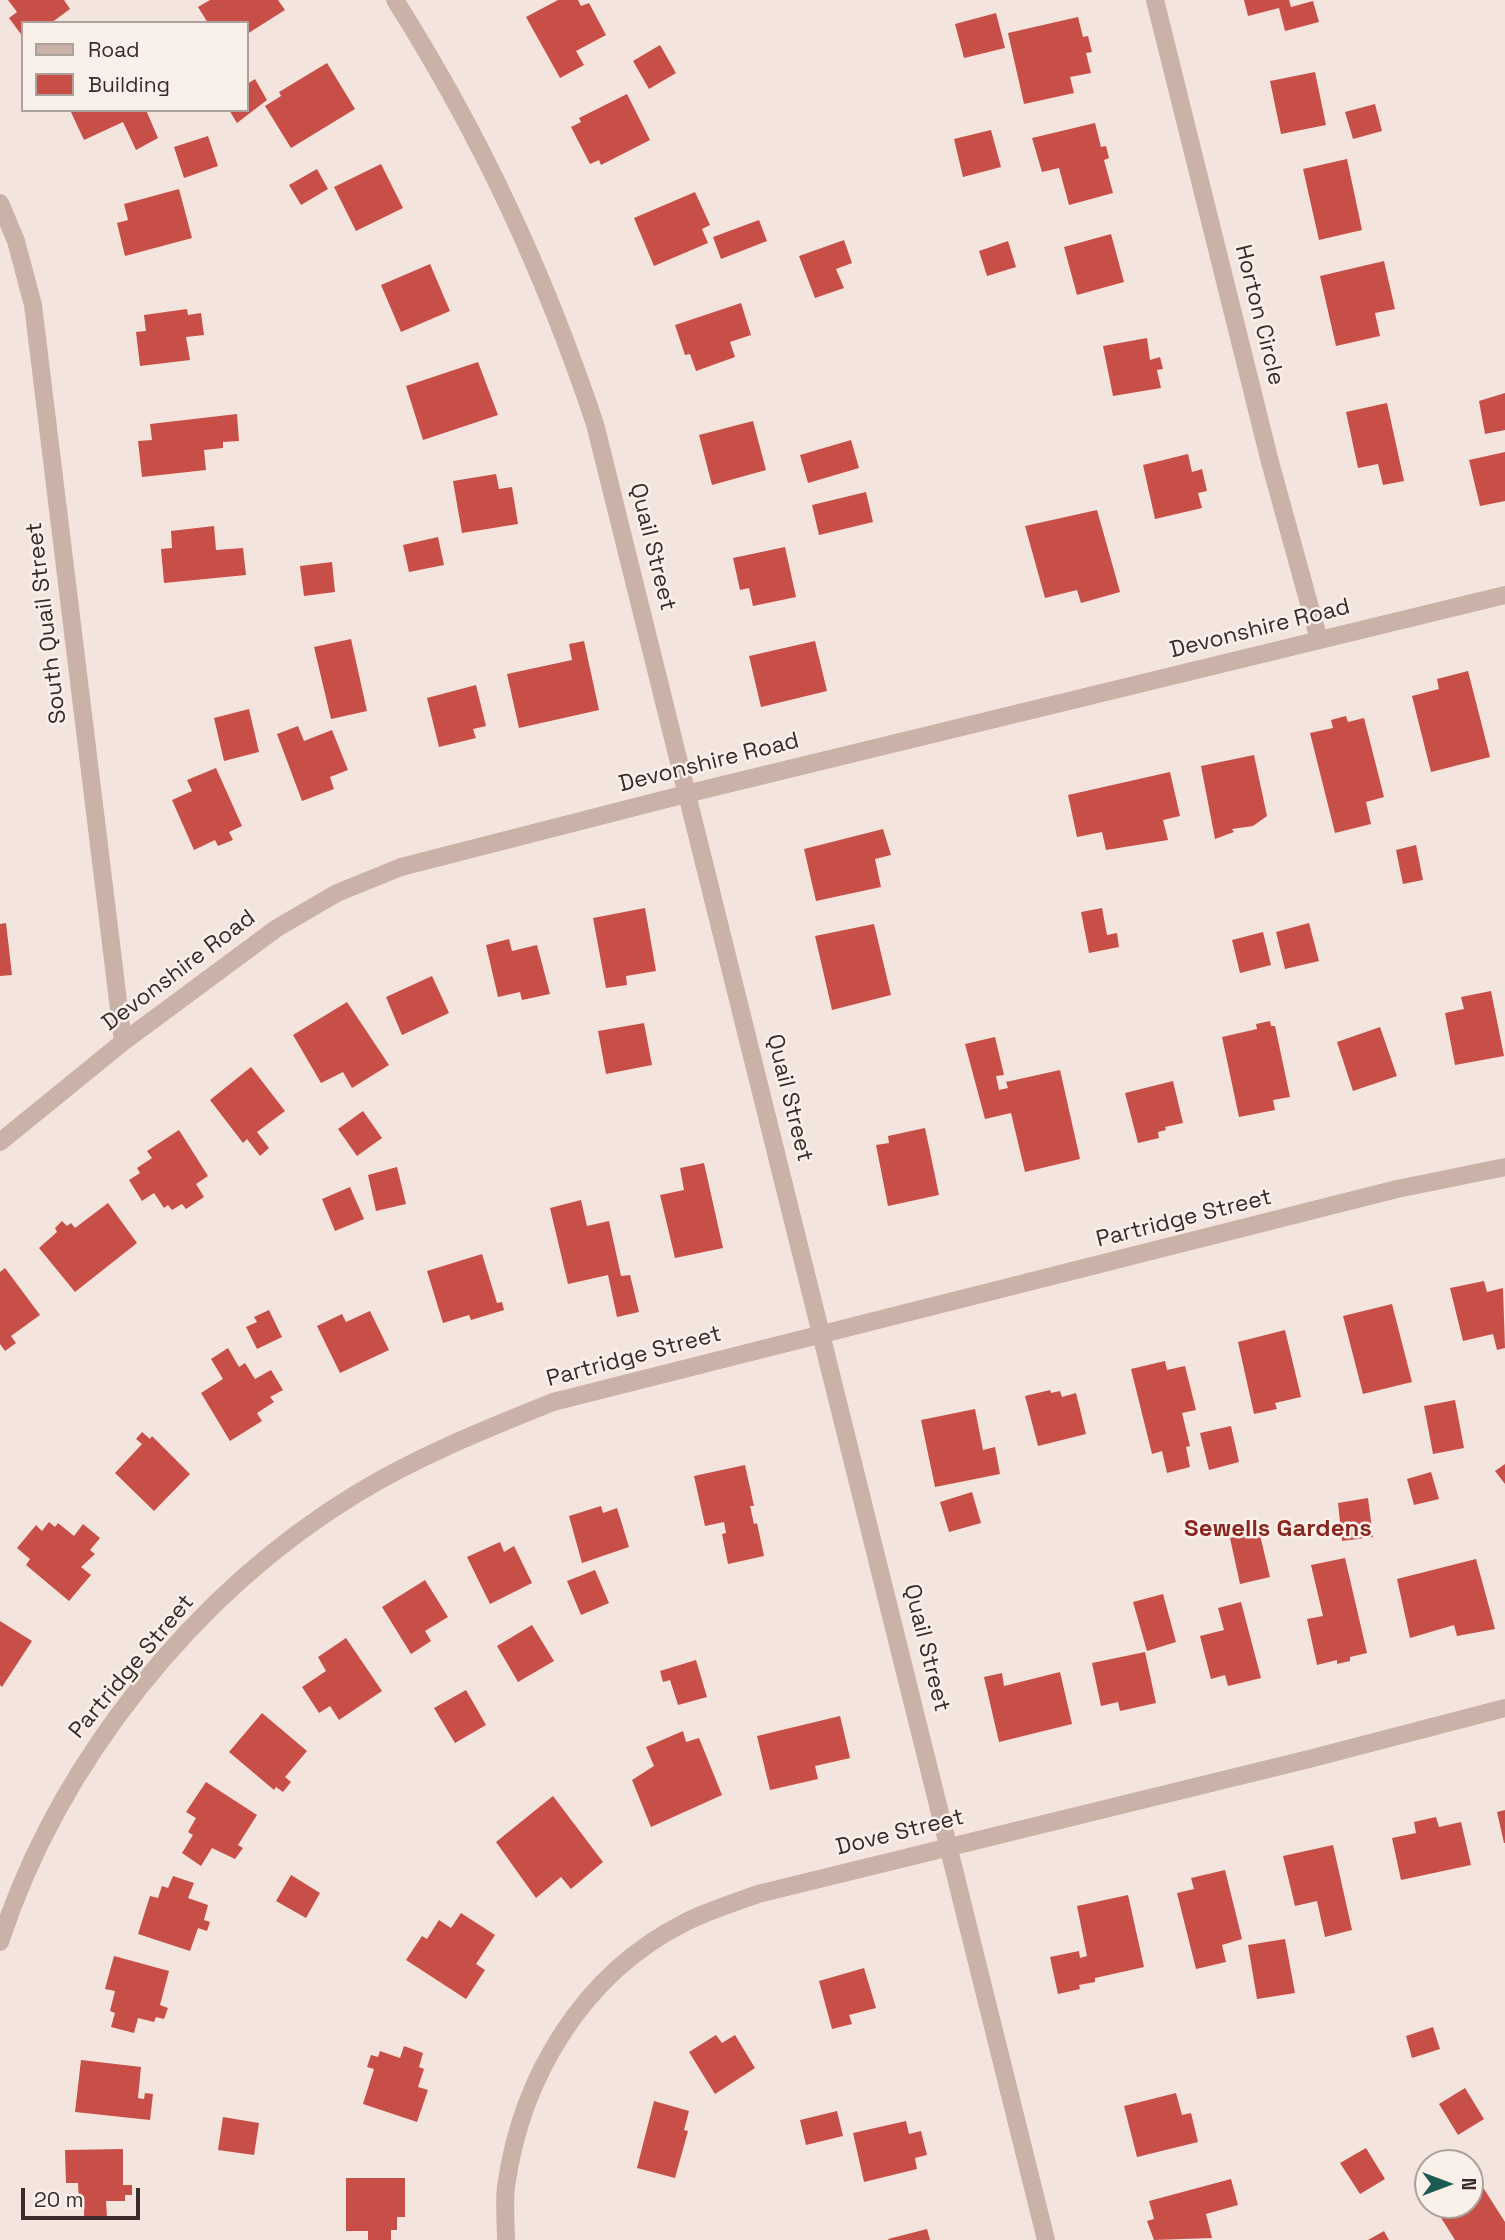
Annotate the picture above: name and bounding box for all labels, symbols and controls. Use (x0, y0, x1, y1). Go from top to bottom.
legend (21, 21, 248, 112)
text: Road (88, 36, 140, 63)
text: Building (88, 71, 170, 98)
street label: Horton Circle (1228, 242, 1290, 388)
street label: Quail Street (623, 481, 681, 613)
street label: South Quail Street (21, 521, 73, 725)
street label: Devonshire Road (1167, 593, 1353, 665)
street label: Devonshire Road (616, 727, 802, 799)
street label: Devonshire Road (97, 904, 261, 1038)
street label: Quail Street (760, 1032, 818, 1164)
street label: Partridge Street (1093, 1184, 1275, 1254)
street label: Partridge Street (544, 1320, 724, 1394)
district label: Sewells Gardens (1184, 1515, 1372, 1543)
street label: Quail Street (897, 1582, 955, 1714)
street label: Partridge Street (64, 1589, 200, 1745)
street label: Dove Street (833, 1804, 967, 1862)
north arrow (1414, 2149, 1484, 2219)
scale bar (24, 2174, 144, 2218)
text: N (1456, 2178, 1481, 2190)
text: 20 m (34, 2186, 84, 2213)

